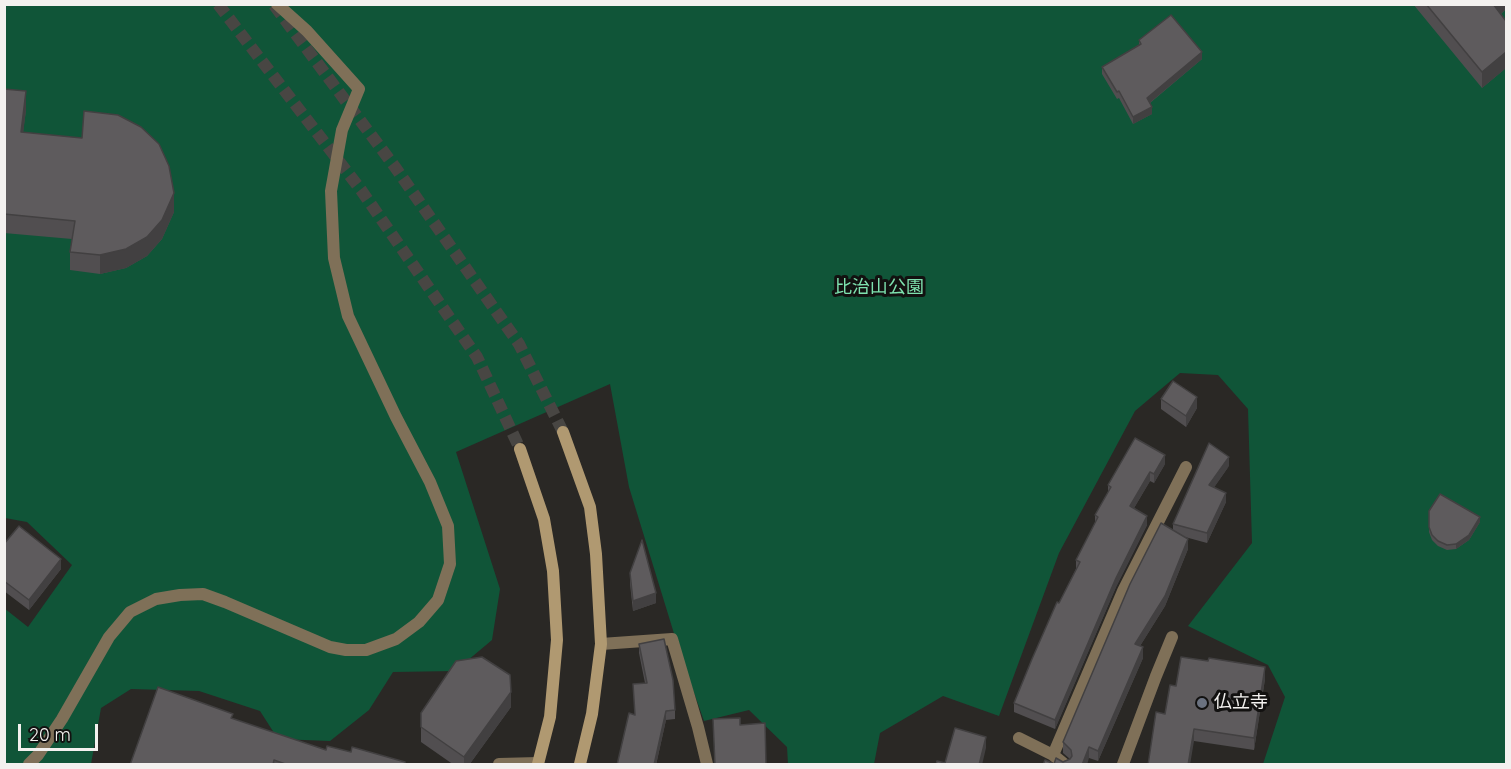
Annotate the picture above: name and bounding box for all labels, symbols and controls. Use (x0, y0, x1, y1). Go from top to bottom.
park label: 比治山公園 (834, 277, 924, 299)
place label: 仏立寺 (1214, 692, 1268, 714)
marker: 仏立寺 (1195, 696, 1209, 710)
scale bar (21, 712, 100, 750)
text: 20 m (29, 723, 71, 746)

